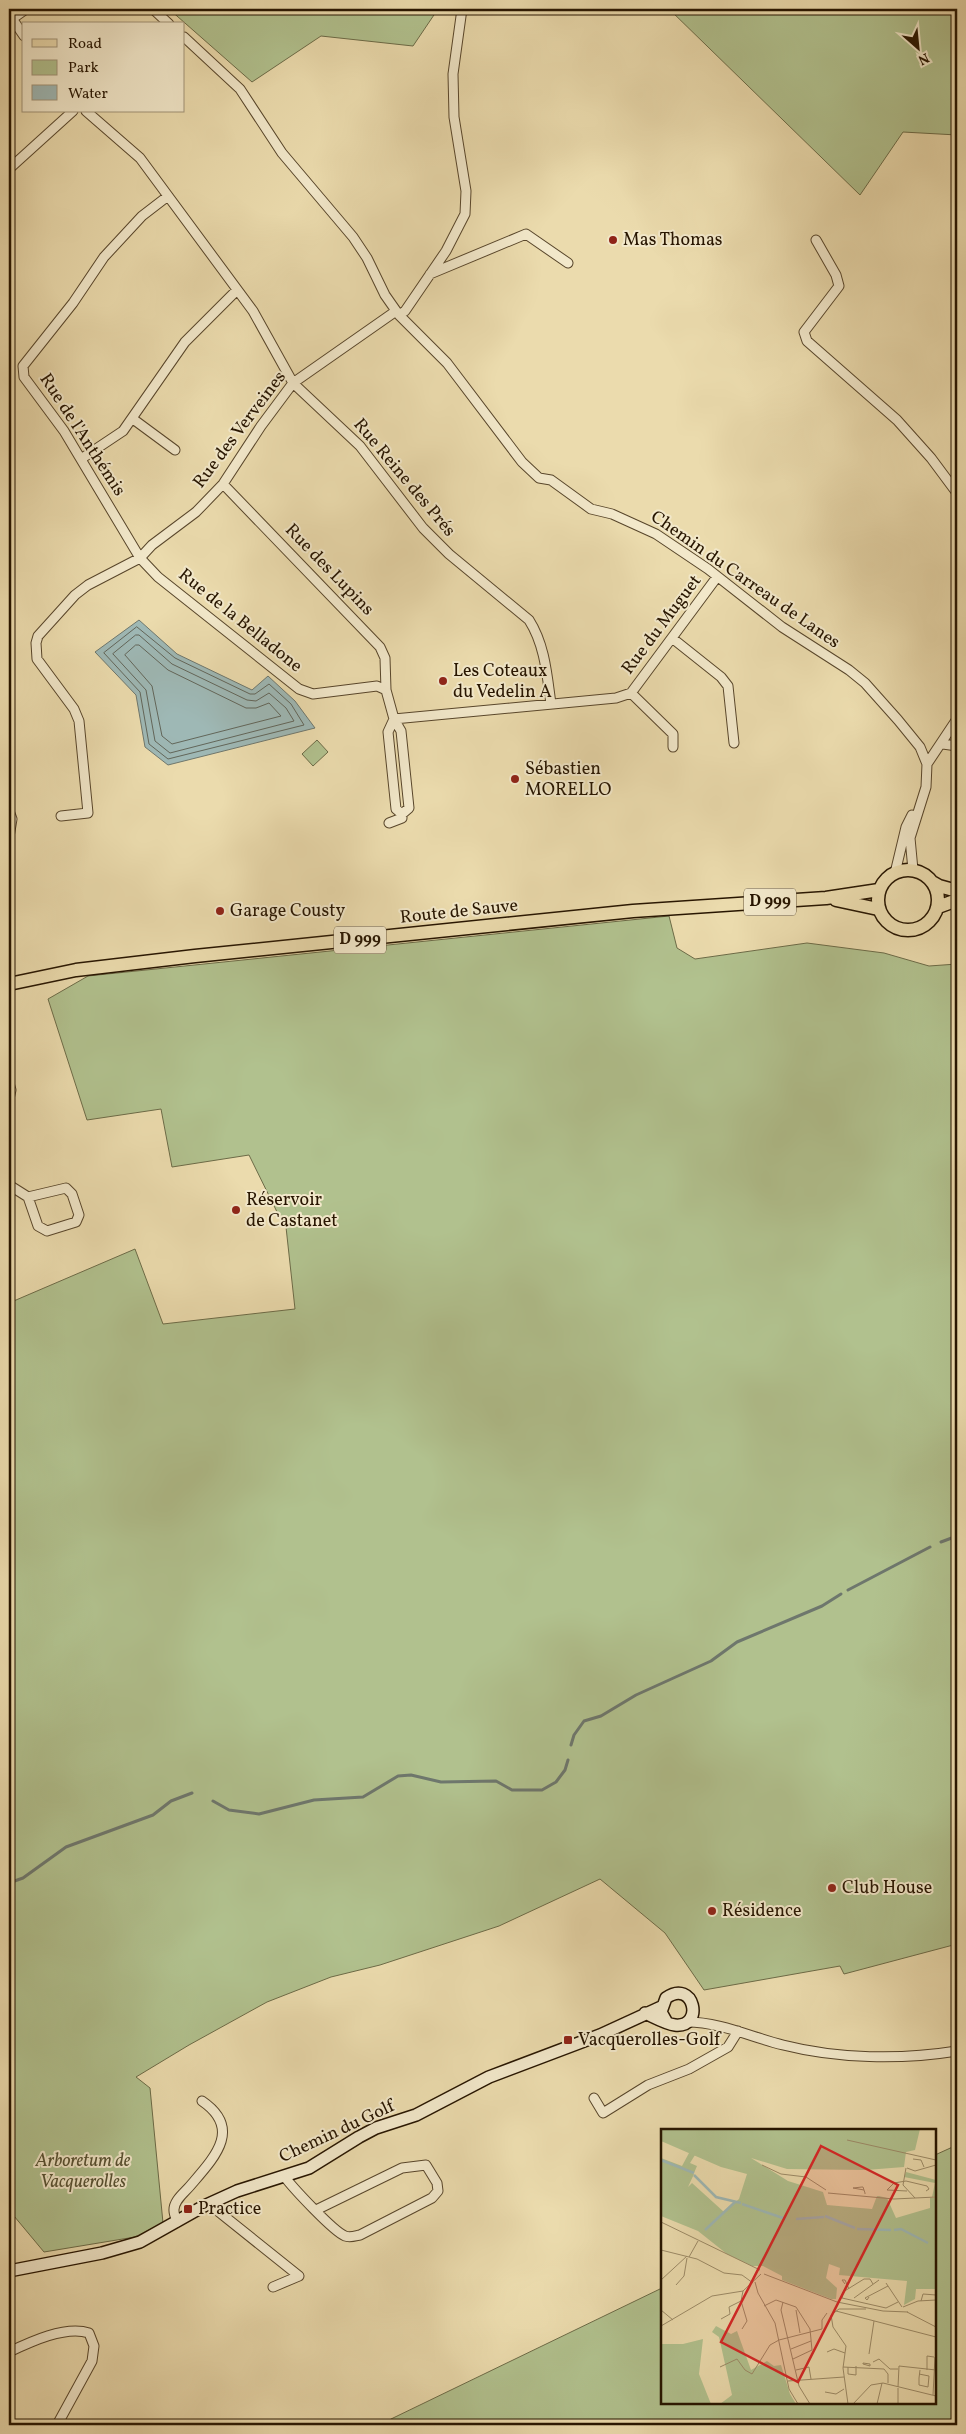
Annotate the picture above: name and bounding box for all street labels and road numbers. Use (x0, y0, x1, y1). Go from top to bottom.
street label: Rue des Verveines (188, 366, 292, 494)
street label: Rue de l'Anthémis (33, 369, 131, 501)
street label: Rue Reine des Prés (347, 413, 461, 543)
street label: Chemin du Carreau de Lanes (645, 505, 845, 655)
street label: Rue des Lupins (279, 519, 379, 621)
street label: Rue de la Belladone (173, 563, 307, 679)
street label: Rue du Muguet (616, 570, 708, 680)
road number: D 999 (744, 889, 796, 916)
street label: Route de Sauve (399, 893, 519, 931)
road number: D 999 (334, 926, 386, 954)
street label: Chemin du Golf (275, 2094, 400, 2170)

